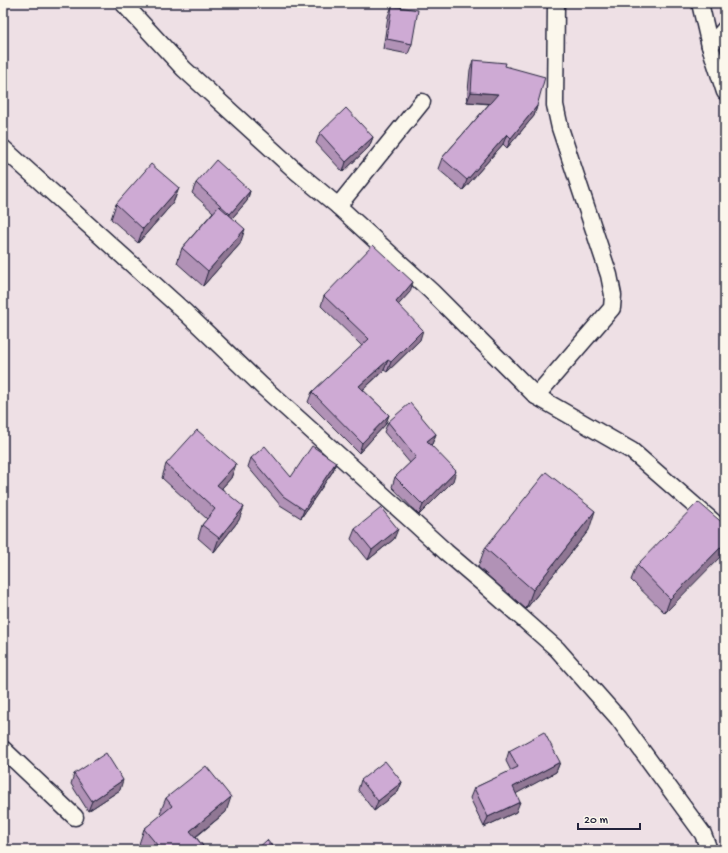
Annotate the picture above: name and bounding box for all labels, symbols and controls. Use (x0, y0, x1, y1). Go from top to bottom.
scale bar (578, 805, 640, 831)
text: 20 m (584, 814, 609, 828)

